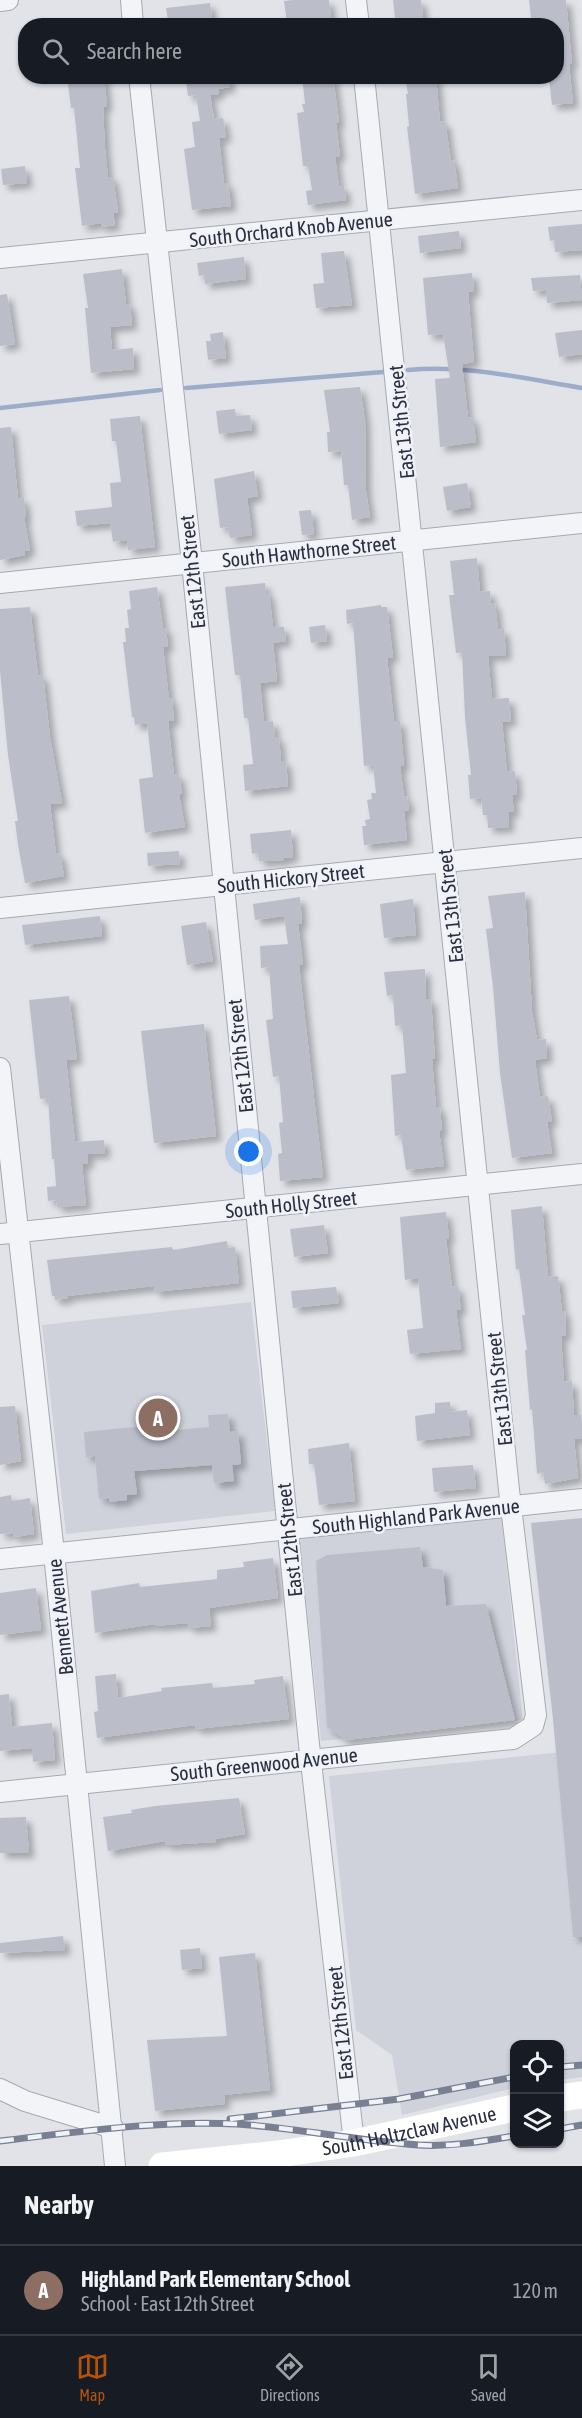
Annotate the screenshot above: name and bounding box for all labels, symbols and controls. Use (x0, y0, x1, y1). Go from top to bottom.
search box (18, 18, 564, 84)
icon: search (39, 35, 72, 68)
text: Search here (87, 38, 182, 64)
street label: South Orchard Knob Avenue (188, 207, 394, 251)
street label: East 13th Street (384, 364, 418, 480)
street label: East 12th Street (175, 514, 209, 630)
street label: South Hawthorne Street (221, 530, 397, 572)
street label: East 13th Street (433, 848, 467, 964)
street label: South Hickory Street (216, 859, 366, 897)
street label: East 12th Street (223, 998, 257, 1114)
your location (234, 1137, 263, 1166)
street label: South Holly Street (224, 1186, 358, 1222)
street label: East 13th Street (482, 1331, 516, 1447)
pin: A (138, 1396, 178, 1440)
street label: East 12th Street (272, 1482, 306, 1598)
street label: South Highland Park Avenue (311, 1494, 521, 1538)
street label: Bennett Avenue (42, 1558, 78, 1676)
street label: South Greenwood Avenue (169, 1743, 359, 1785)
street label: East 12th Street (323, 1965, 357, 2081)
map controls (510, 2040, 564, 2148)
button: locate (510, 2040, 564, 2094)
button: layers (510, 2094, 564, 2148)
street label: South Holtzclaw Avenue (321, 2101, 498, 2159)
text: Nearby (24, 2190, 94, 2220)
text: Highland Park Elementary School (81, 2266, 350, 2292)
text: A (39, 2279, 48, 2302)
text: 120 m (513, 2279, 558, 2302)
text: School · East 12th Street (81, 2292, 255, 2315)
tab: Map (76, 2350, 109, 2404)
tab: Directions (260, 2350, 320, 2404)
tab: Saved (471, 2350, 506, 2404)

